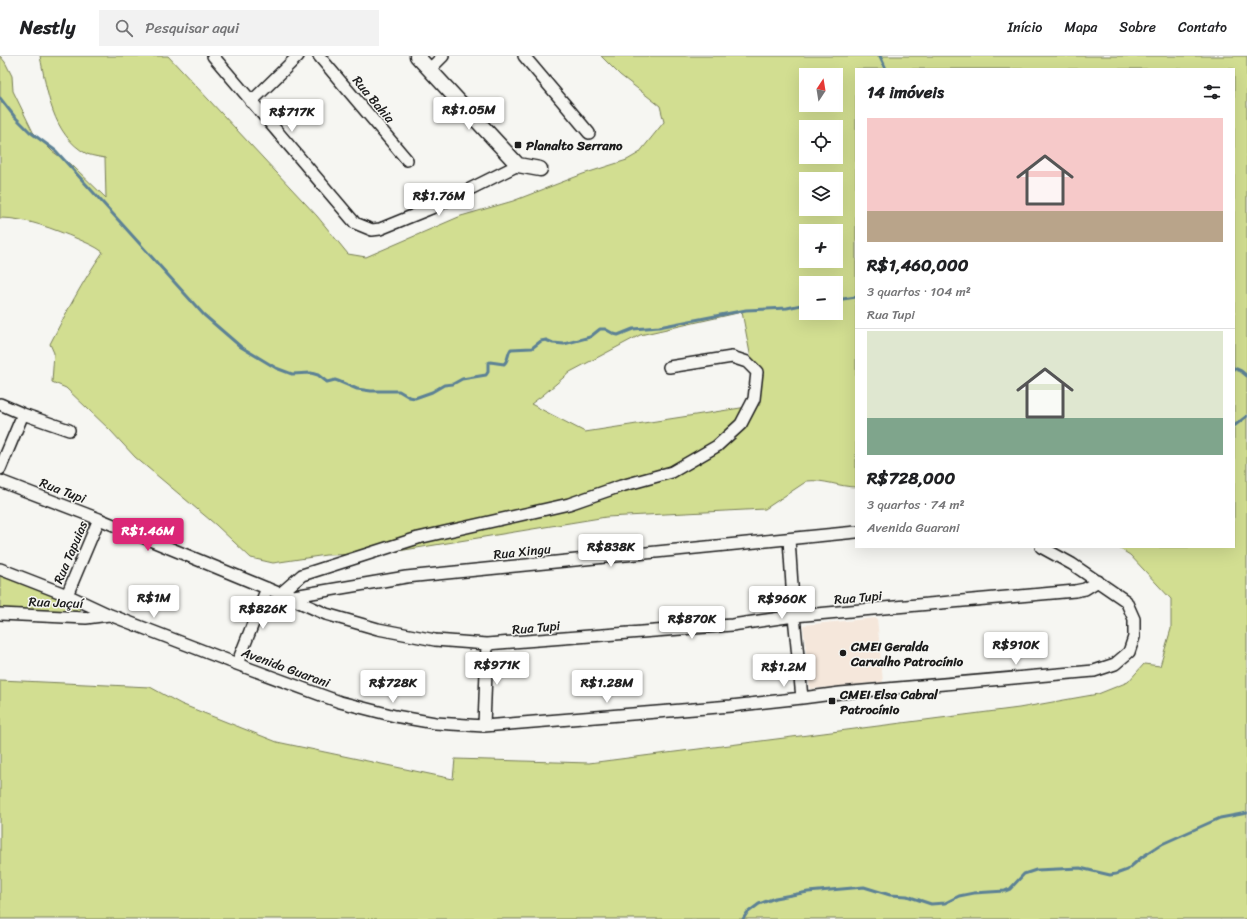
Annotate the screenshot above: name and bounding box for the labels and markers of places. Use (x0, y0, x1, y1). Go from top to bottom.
pin: R$1.05M (432, 97, 506, 131)
pin: R$717K (259, 99, 325, 133)
place label: Planalto Serrano (526, 134, 623, 157)
marker: Planalto Serrano (513, 140, 523, 150)
pin: R$1.76M (402, 183, 476, 217)
pin: R$1.46M (111, 518, 185, 552)
pin: R$838K (578, 534, 644, 568)
pin: R$1M (130, 585, 178, 619)
pin: R$960K (749, 586, 815, 620)
pin: R$826K (230, 596, 296, 630)
pin: R$870K (659, 606, 725, 640)
pin: R$910K (983, 632, 1049, 666)
place label: CMEI Geralda Carvalho Patrocínio (850, 635, 964, 673)
marker: CMEI Geralda Carvalho Patrocínio (838, 648, 848, 658)
pin: R$971K (464, 652, 530, 686)
pin: R$1.2M (751, 654, 817, 688)
pin: R$728K (360, 670, 426, 704)
pin: R$1.28M (570, 670, 644, 704)
place label: CMEI Elsa Cabral Patrocínio (839, 683, 939, 721)
marker: CMEI Elsa Cabral Patrocínio (827, 696, 837, 706)

